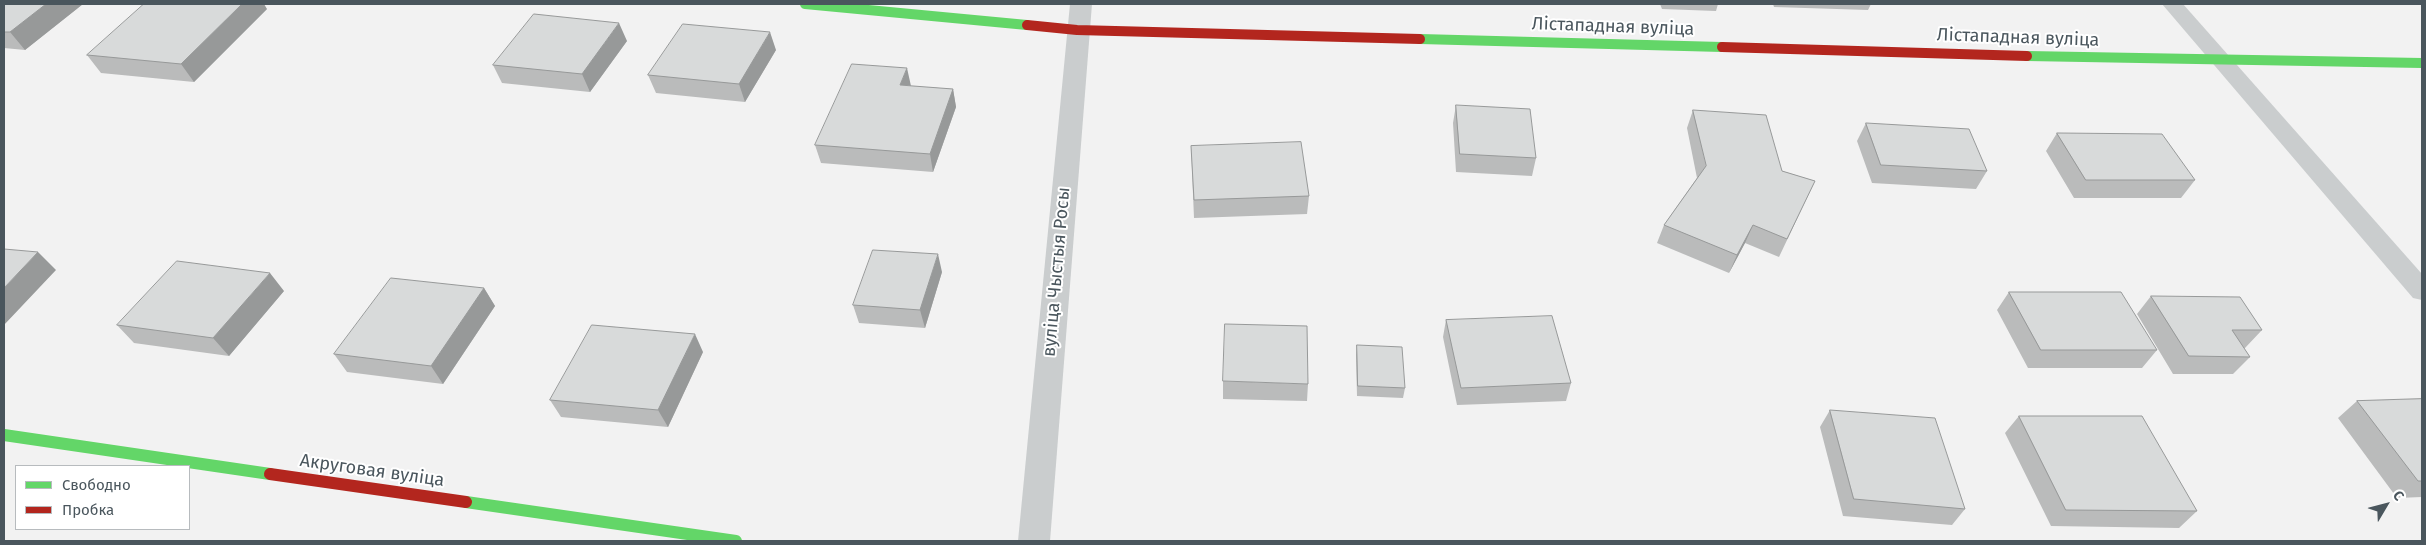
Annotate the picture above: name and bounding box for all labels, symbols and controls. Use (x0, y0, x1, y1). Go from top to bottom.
street label: Лістападная вуліца (1531, 13, 1695, 41)
street label: Лістападная вуліца (1936, 24, 2100, 52)
street label: вуліца Чыстыя Росы (1039, 186, 1075, 358)
street label: Акруговая вуліца (298, 450, 446, 492)
legend (15, 465, 190, 530)
text: Свободно (62, 476, 131, 494)
north arrow (2361, 480, 2411, 530)
text: С (2389, 487, 2408, 504)
text: Пробка (62, 501, 114, 519)

